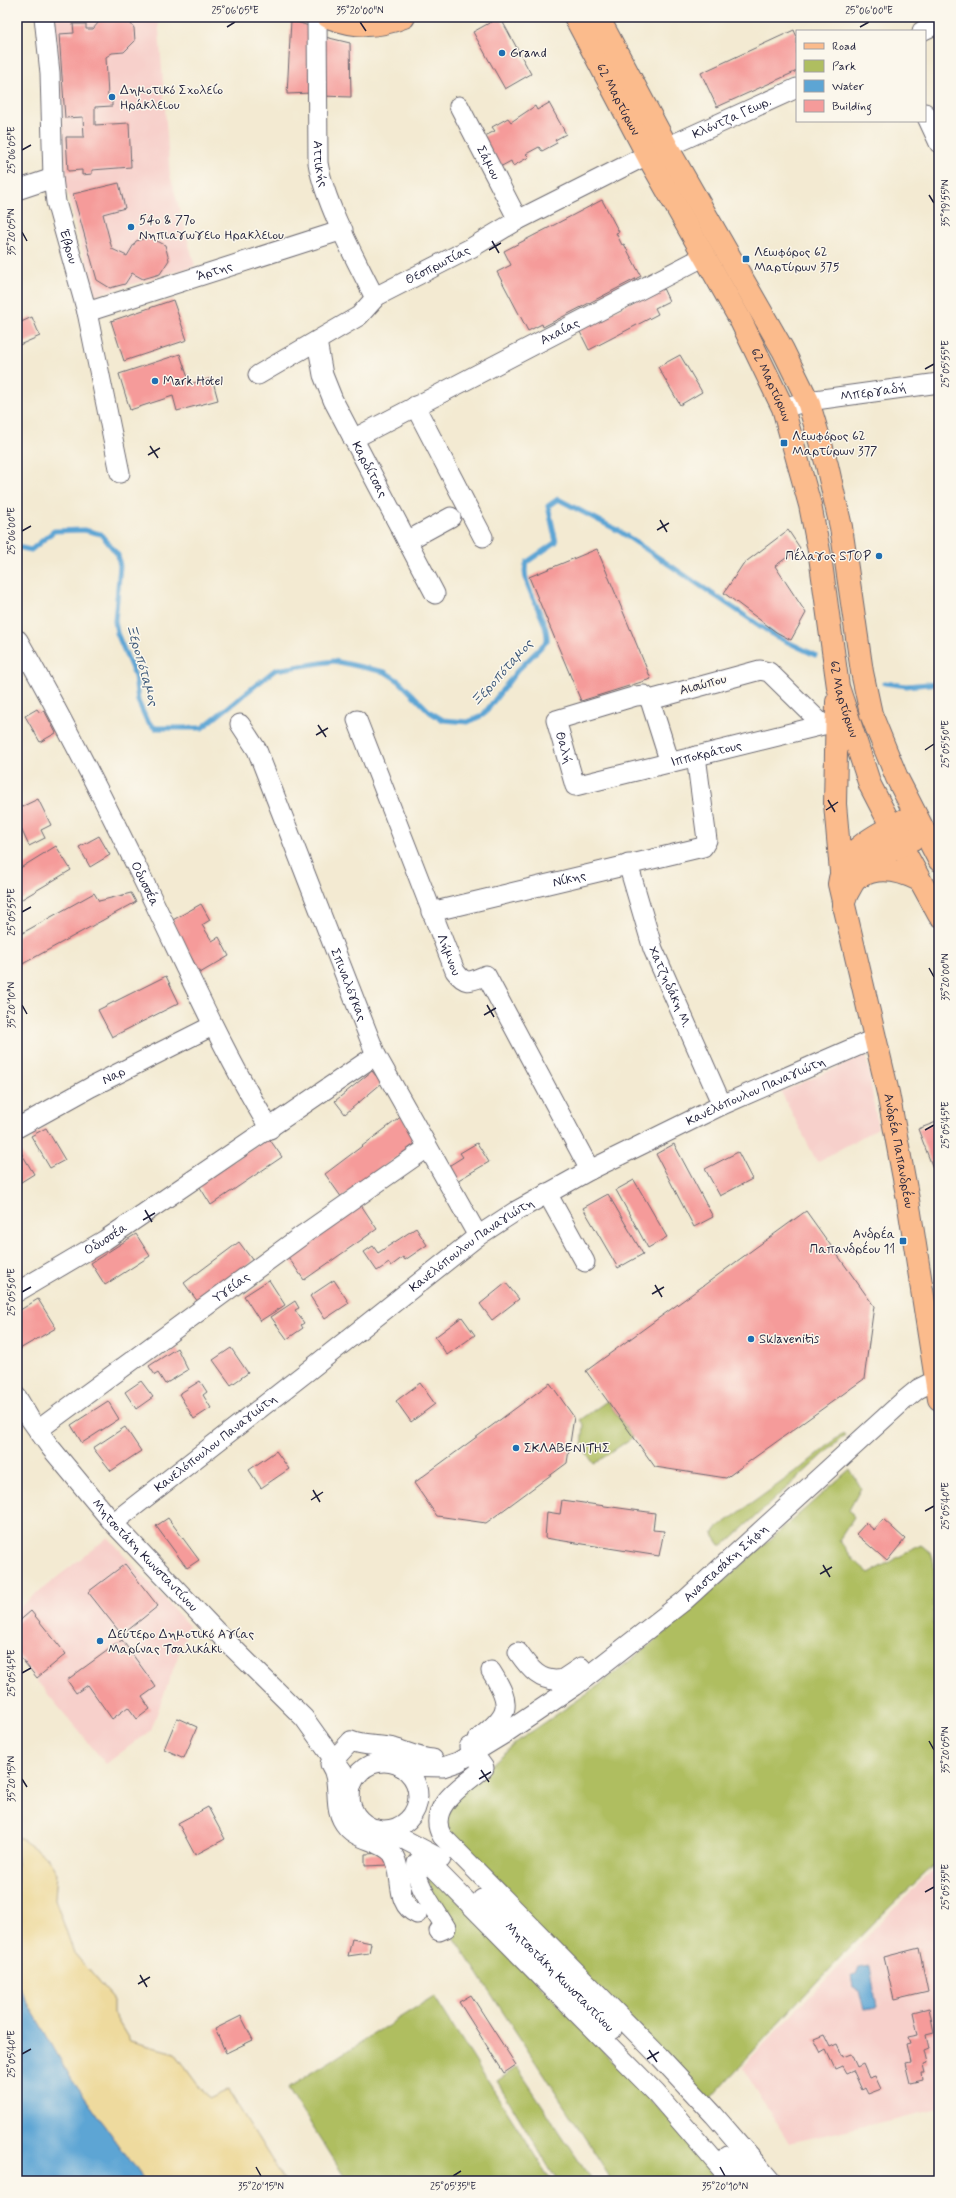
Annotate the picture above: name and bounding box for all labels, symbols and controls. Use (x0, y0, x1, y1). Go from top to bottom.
text: 25°06'05"E (211, 4, 259, 18)
text: 35°20'00"N (336, 4, 384, 18)
text: 25°06'00"E (845, 4, 893, 18)
legend (796, 30, 926, 122)
text: Road (832, 39, 856, 55)
place label: Grand (510, 45, 547, 62)
marker: Grand (497, 48, 507, 58)
text: Park (832, 59, 856, 75)
street label: 62 Μαρτύρων (592, 60, 644, 139)
text: Water (832, 79, 864, 95)
place label: Δημοτικό Σχολείο Ηράκλειου (120, 82, 223, 114)
marker: Δημοτικό Σχολείο Ηράκλειου (107, 92, 117, 102)
street label: Κλόντζα Γεωρ. (690, 92, 774, 143)
text: Building (832, 99, 872, 116)
text: 25°06'05"E (5, 126, 19, 174)
street label: Αττικής (309, 140, 332, 189)
street label: Σάμου (473, 143, 504, 183)
text: 35°19'55"N (939, 179, 953, 227)
text: 35°20'05"N (5, 208, 19, 256)
place label: 54ο & 77ο Νηπιαγωγειο Ηρακλειου (139, 212, 284, 244)
marker: 54ο & 77ο Νηπιαγωγειο Ηρακλειου (126, 222, 136, 232)
street label: Έβρου (56, 227, 82, 266)
street label: Θεσπρωτίας (402, 241, 473, 289)
place label: Λεωφόρος 62 Μαρτύρων 375 (754, 244, 839, 276)
marker: Λεωφόρος 62 Μαρτύρων 375 (741, 254, 751, 264)
street label: Άρτης (195, 257, 235, 285)
street label: Αχαίας (537, 314, 583, 349)
text: 25°05'55"E (939, 340, 953, 388)
street label: 62 Μαρτύρων (747, 345, 795, 424)
place label: Mark Hotel (163, 373, 223, 390)
marker: Mark Hotel (150, 376, 160, 386)
street label: Μπεργαδή (839, 379, 907, 405)
place label: Λεωφόρος 62 Μαρτύρων 377 (792, 428, 877, 460)
street label: Καρδίτσας (348, 438, 392, 501)
marker: Λεωφόρος 62 Μαρτύρων 377 (779, 438, 789, 448)
text: 25°06'00"E (5, 507, 19, 555)
place label: Πέλαγος STOP (786, 548, 871, 565)
marker: Πέλαγος STOP (874, 551, 884, 561)
water label: Ξεροπόταμος (122, 622, 163, 709)
water label: Ξεροπόταμος (467, 635, 538, 710)
street label: 62 Μαρτύρων (826, 659, 863, 740)
street label: Αισώπου (678, 671, 728, 699)
text: 25°05'50"E (939, 720, 953, 768)
street label: Θαλή (551, 729, 577, 766)
street label: Ιπποκράτους (669, 737, 744, 771)
street label: Οδυσσέα (127, 859, 163, 909)
street label: Νίκης (551, 867, 588, 891)
text: 25°05'55"E (5, 888, 19, 936)
street label: Λήμνου (433, 931, 464, 980)
street label: Χατζηδάκη Μ. (644, 944, 695, 1030)
street label: Σπιναλόγκας (327, 946, 371, 1024)
text: 35°20'00"N (939, 953, 953, 1001)
text: 35°20'10"N (5, 981, 19, 1028)
street label: Κανελόπουλου Παναγιώτη (683, 1053, 828, 1130)
street label: Ναρ (99, 1063, 128, 1089)
street label: Ανδρέα Παπανδρέου (880, 1092, 918, 1210)
text: 25°05'45"E (939, 1101, 953, 1149)
street label: Κανελόπουλου Παναγιώτη (406, 1194, 537, 1296)
street label: Οδυσσέα (81, 1219, 130, 1259)
place label: Ανδρέα Παπανδρέου 11 (810, 1226, 895, 1258)
marker: Ανδρέα Παπανδρέου 11 (898, 1236, 908, 1246)
text: 25°05'50"E (5, 1268, 19, 1316)
street label: Υγείας (209, 1268, 253, 1307)
place label: Sklavenitis (759, 1331, 819, 1348)
marker: Sklavenitis (746, 1334, 756, 1344)
street label: Κανελόπουλου Παναγιώτη (151, 1390, 280, 1496)
place label: ΣΚΛΑΒΕΝΙΤΗΣ (524, 1440, 610, 1457)
marker: ΣΚΛΑΒΕΝΙΤΗΣ (511, 1443, 521, 1453)
text: 25°05'40"E (939, 1482, 953, 1530)
street label: Μητσοτάκη Κωνσταντίνου (88, 1495, 202, 1615)
street label: Αναστασάκη Σήφη (680, 1520, 772, 1606)
place label: Δεύτερο Δημοτικό Αγίας Μαρίνας Τσαλικάκι (108, 1626, 254, 1658)
marker: Δεύτερο Δημοτικό Αγίας Μαρίνας Τσαλικάκι (95, 1636, 105, 1646)
text: 25°05'45"E (5, 1649, 19, 1697)
text: 35°20'05"N (939, 1726, 953, 1774)
text: 35°20'15"N (5, 1756, 19, 1802)
text: 25°05'35"E (939, 1864, 953, 1910)
street label: Μητσοτάκη Κωνσταντίνου (501, 1918, 618, 2036)
text: 25°05'40"E (5, 2030, 19, 2078)
text: 35°20'15"N (238, 2180, 284, 2194)
text: 25°05'35"E (430, 2180, 476, 2194)
text: 35°20'10"N (702, 2180, 749, 2194)

